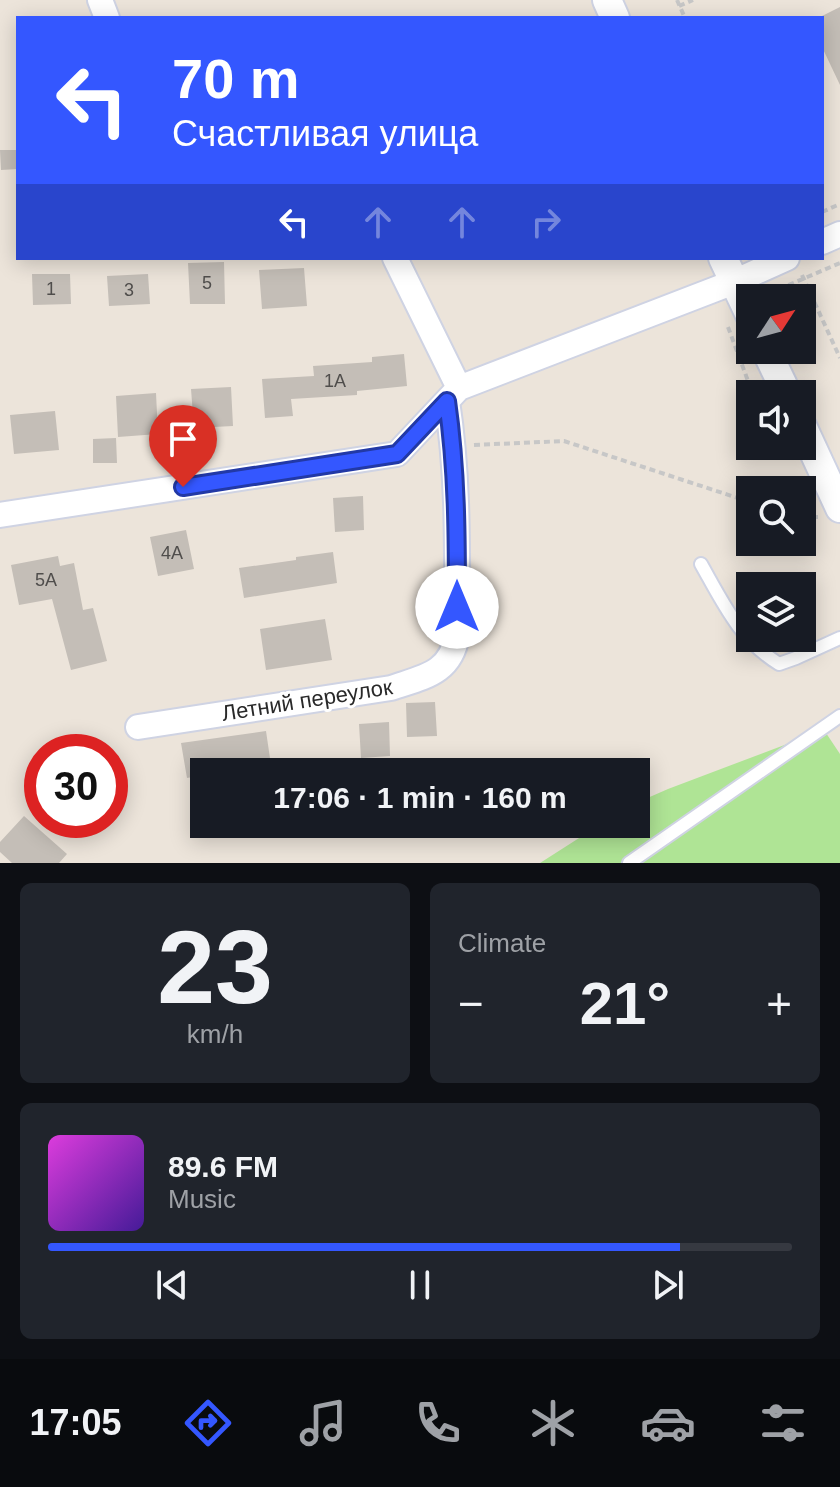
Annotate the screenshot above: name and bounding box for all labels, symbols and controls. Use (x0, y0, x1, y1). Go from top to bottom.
text: 70 m (172, 47, 300, 110)
icon: left (40, 48, 144, 152)
text: Счастливая улица (172, 113, 478, 154)
icon: left (272, 200, 316, 244)
icon: ahead (356, 200, 400, 244)
icon: ahead (440, 200, 484, 244)
icon: right (524, 200, 568, 244)
house number: 5 (202, 273, 212, 293)
house number: 1 (46, 279, 56, 299)
house number: 3 (124, 280, 134, 300)
north arrow (736, 284, 816, 364)
map controls (736, 284, 816, 652)
house number: 1А (324, 371, 346, 391)
button: sound (736, 380, 816, 460)
pin (149, 405, 217, 487)
icon: arrive (161, 417, 205, 461)
button: search (736, 476, 816, 556)
house number: 4А (161, 543, 183, 563)
position arrow (415, 565, 499, 649)
house number: 5А (35, 570, 57, 590)
button: layers (736, 572, 816, 652)
street label: Летний переулок (220, 674, 395, 726)
speed limit sign: 30 (24, 734, 128, 838)
text: 17:06 · 1 min · 160 m (273, 781, 567, 814)
text: 23 (157, 909, 273, 1025)
text: Climate (458, 928, 546, 958)
text: 21° (580, 970, 670, 1037)
text: − (458, 979, 484, 1028)
text: + (766, 979, 792, 1028)
text: km/h (187, 1019, 243, 1049)
text: 89.6 FM (168, 1150, 278, 1183)
text: Music (168, 1184, 236, 1214)
icon: previous (150, 1263, 194, 1307)
icon: pause (398, 1263, 442, 1307)
icon: next (646, 1263, 690, 1307)
icon: directions (180, 1395, 236, 1451)
icon: music (295, 1395, 351, 1451)
icon: phone (410, 1395, 466, 1451)
icon: climate (525, 1395, 581, 1451)
icon: car (640, 1395, 696, 1451)
icon: filters (755, 1395, 811, 1451)
text: 17:05 (29, 1402, 122, 1443)

